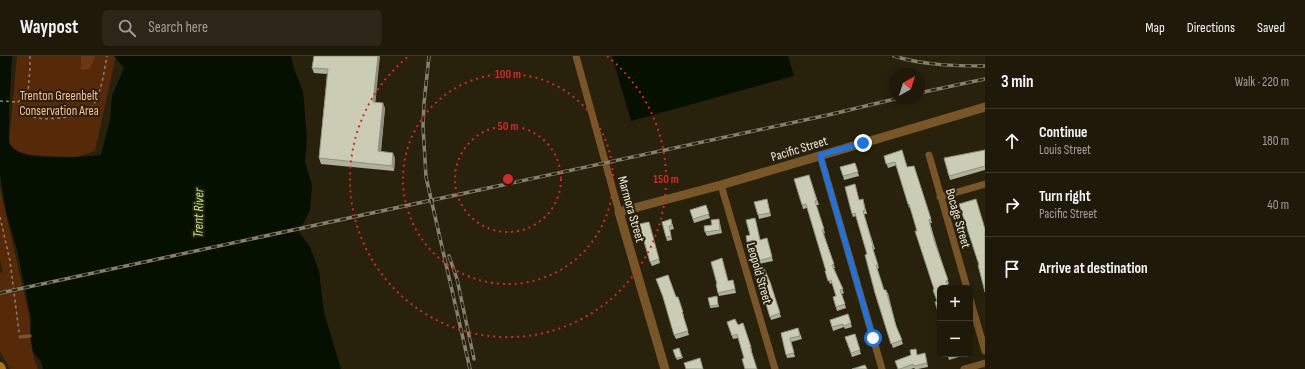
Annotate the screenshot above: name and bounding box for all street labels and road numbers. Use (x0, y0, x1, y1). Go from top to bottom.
street label: Pacific Street (769, 133, 830, 165)
street label: Marmora Street (614, 174, 648, 244)
street label: Bocage Street (942, 187, 974, 250)
street label: Leopold Street (743, 241, 775, 306)

